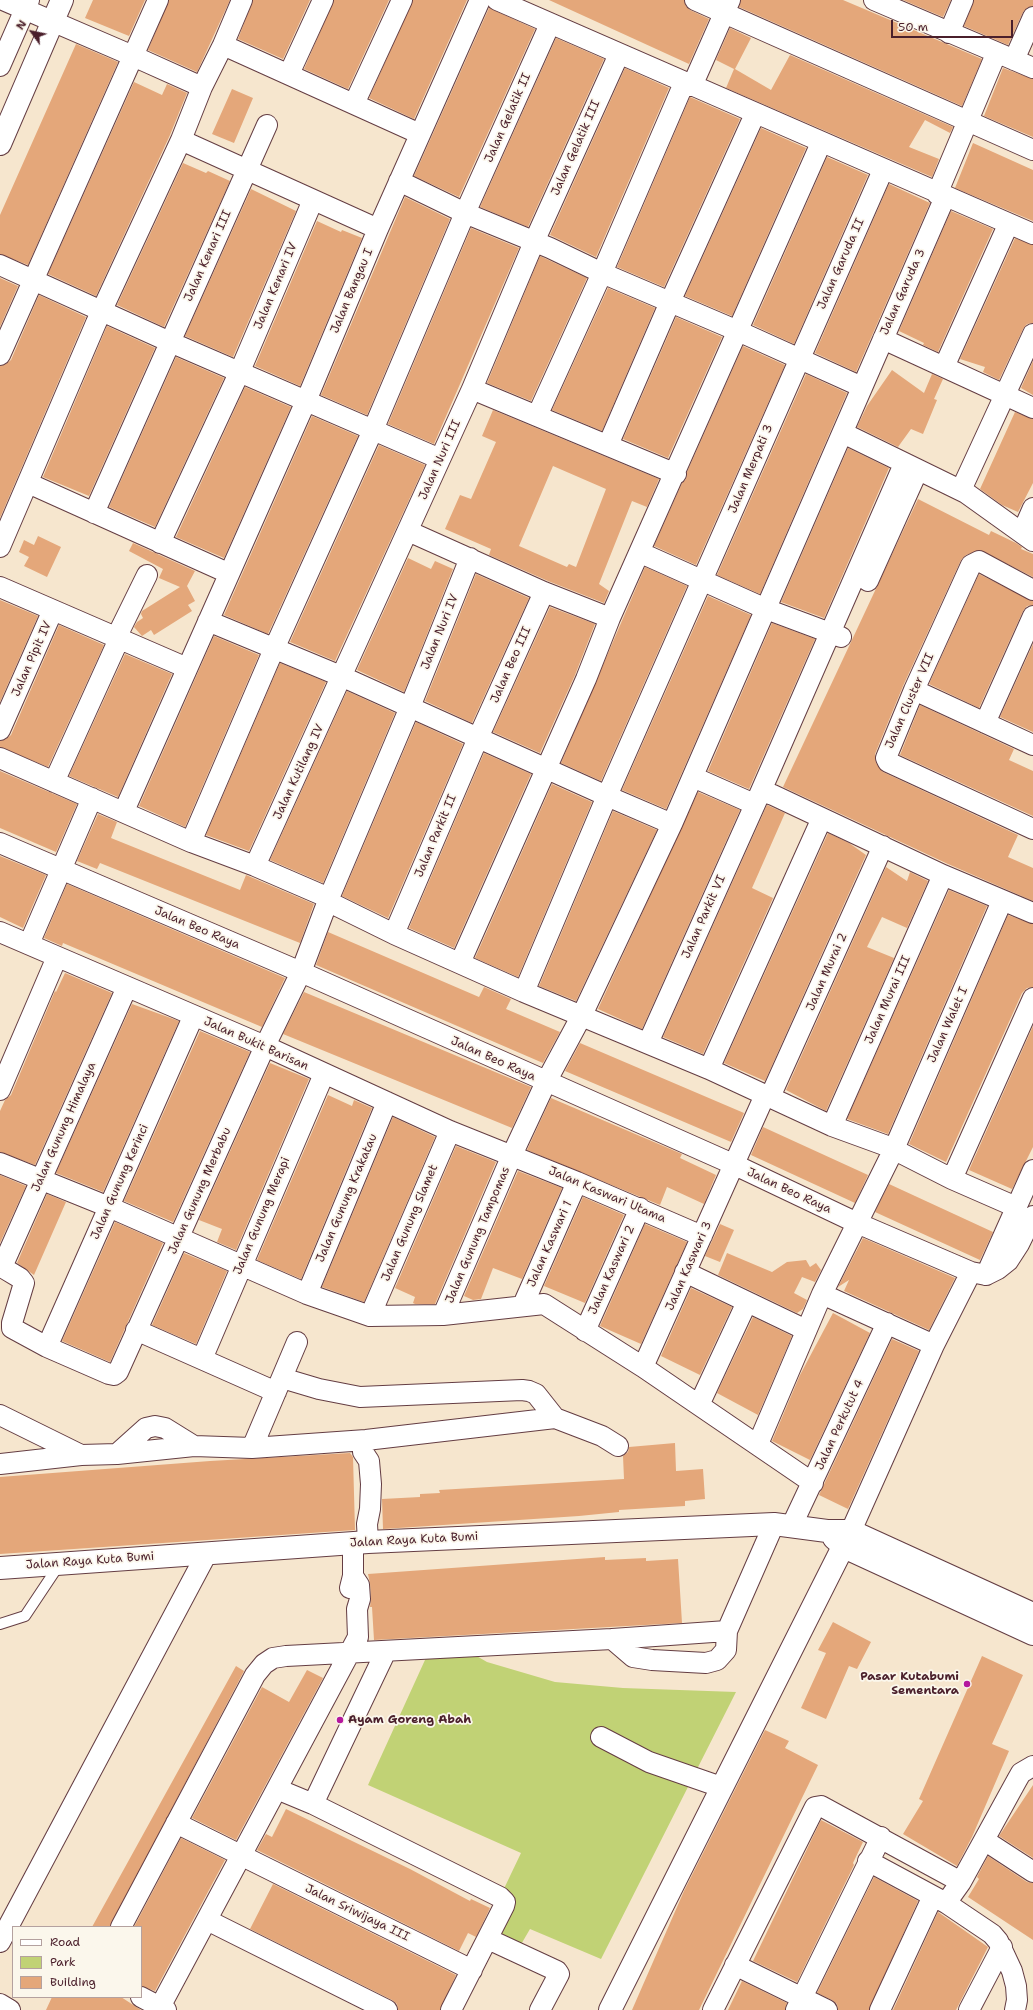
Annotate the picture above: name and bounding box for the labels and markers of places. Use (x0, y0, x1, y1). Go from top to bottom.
place label: Pasar Kutabumi Sementara (860, 1670, 959, 1698)
marker: Pasar Kutabumi Sementara (962, 1679, 972, 1689)
place label: Ayam Goreng Abah (348, 1713, 471, 1727)
marker: Ayam Goreng Abah (335, 1715, 345, 1725)

